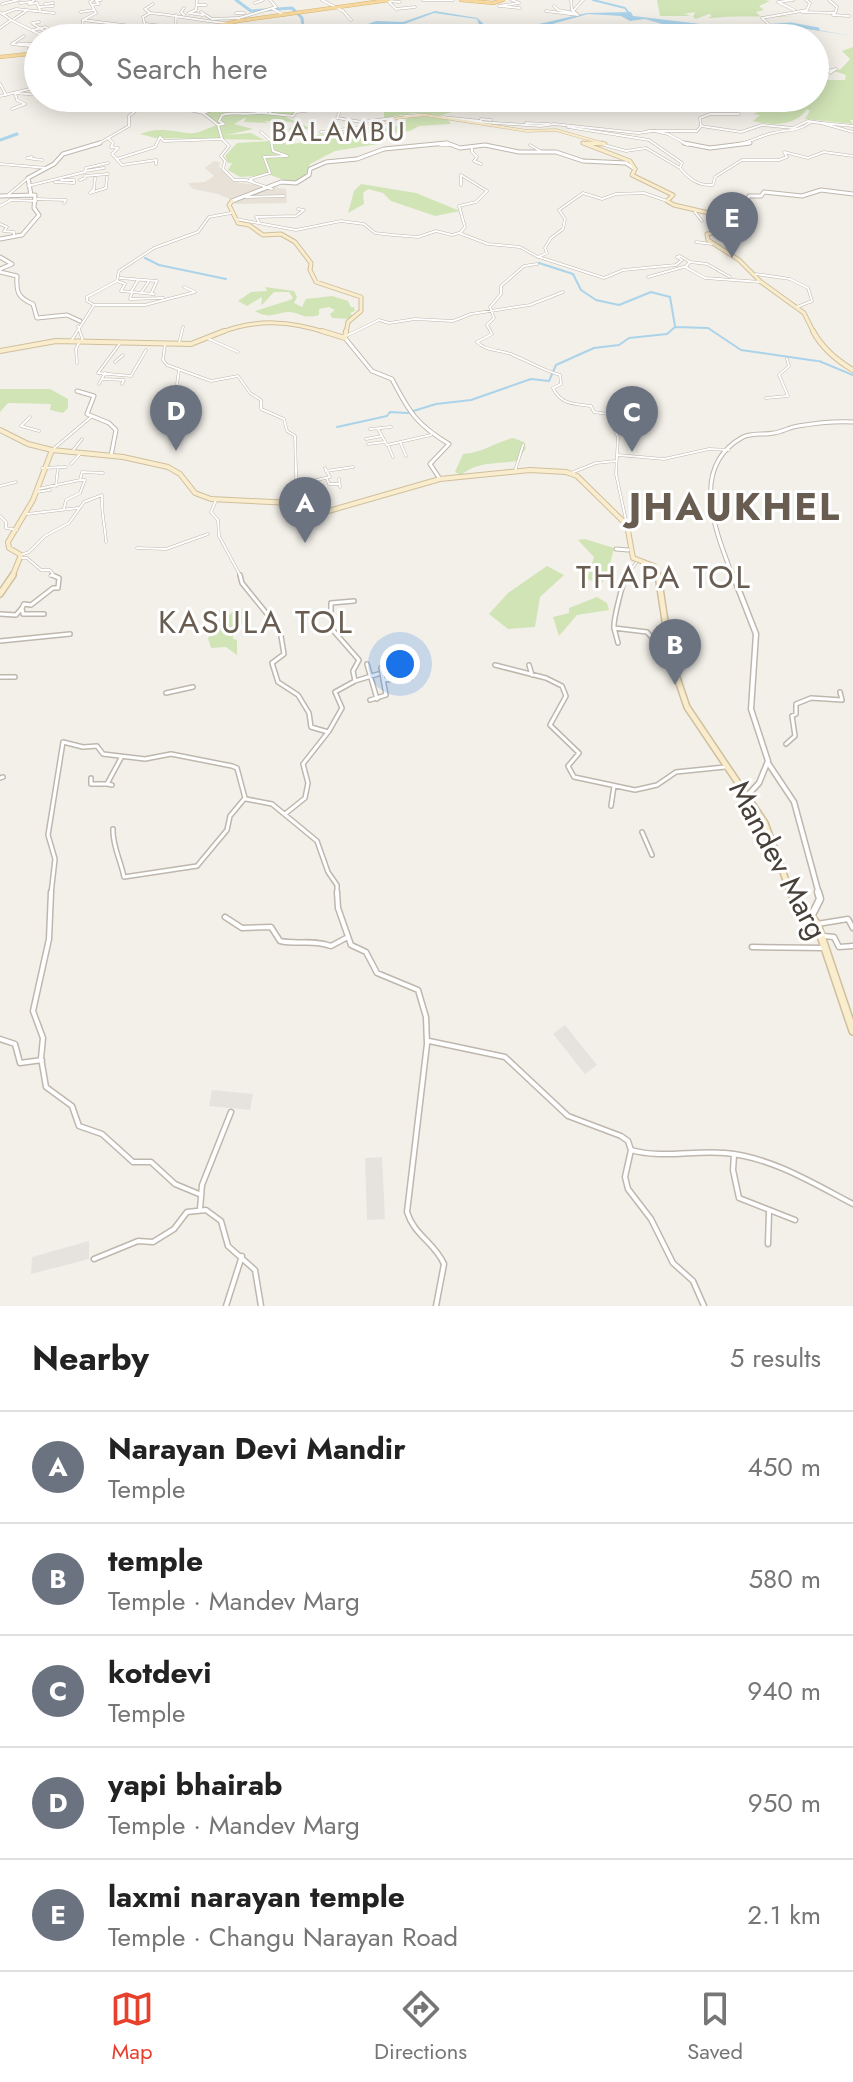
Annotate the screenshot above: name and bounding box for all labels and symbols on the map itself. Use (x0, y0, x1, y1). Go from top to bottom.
district label: BALAMBU (271, 111, 407, 152)
pin: E (706, 192, 758, 258)
pin: D (150, 385, 202, 451)
pin: C (606, 386, 658, 452)
pin: A (279, 477, 331, 543)
district label: JHAUKHEL (622, 479, 841, 534)
district label: THAPA TOL (576, 554, 752, 600)
district label: KASULA TOL (158, 599, 354, 645)
pin: B (649, 619, 701, 685)
your location (380, 644, 420, 684)
street label: Mandev Marg (719, 773, 838, 947)

